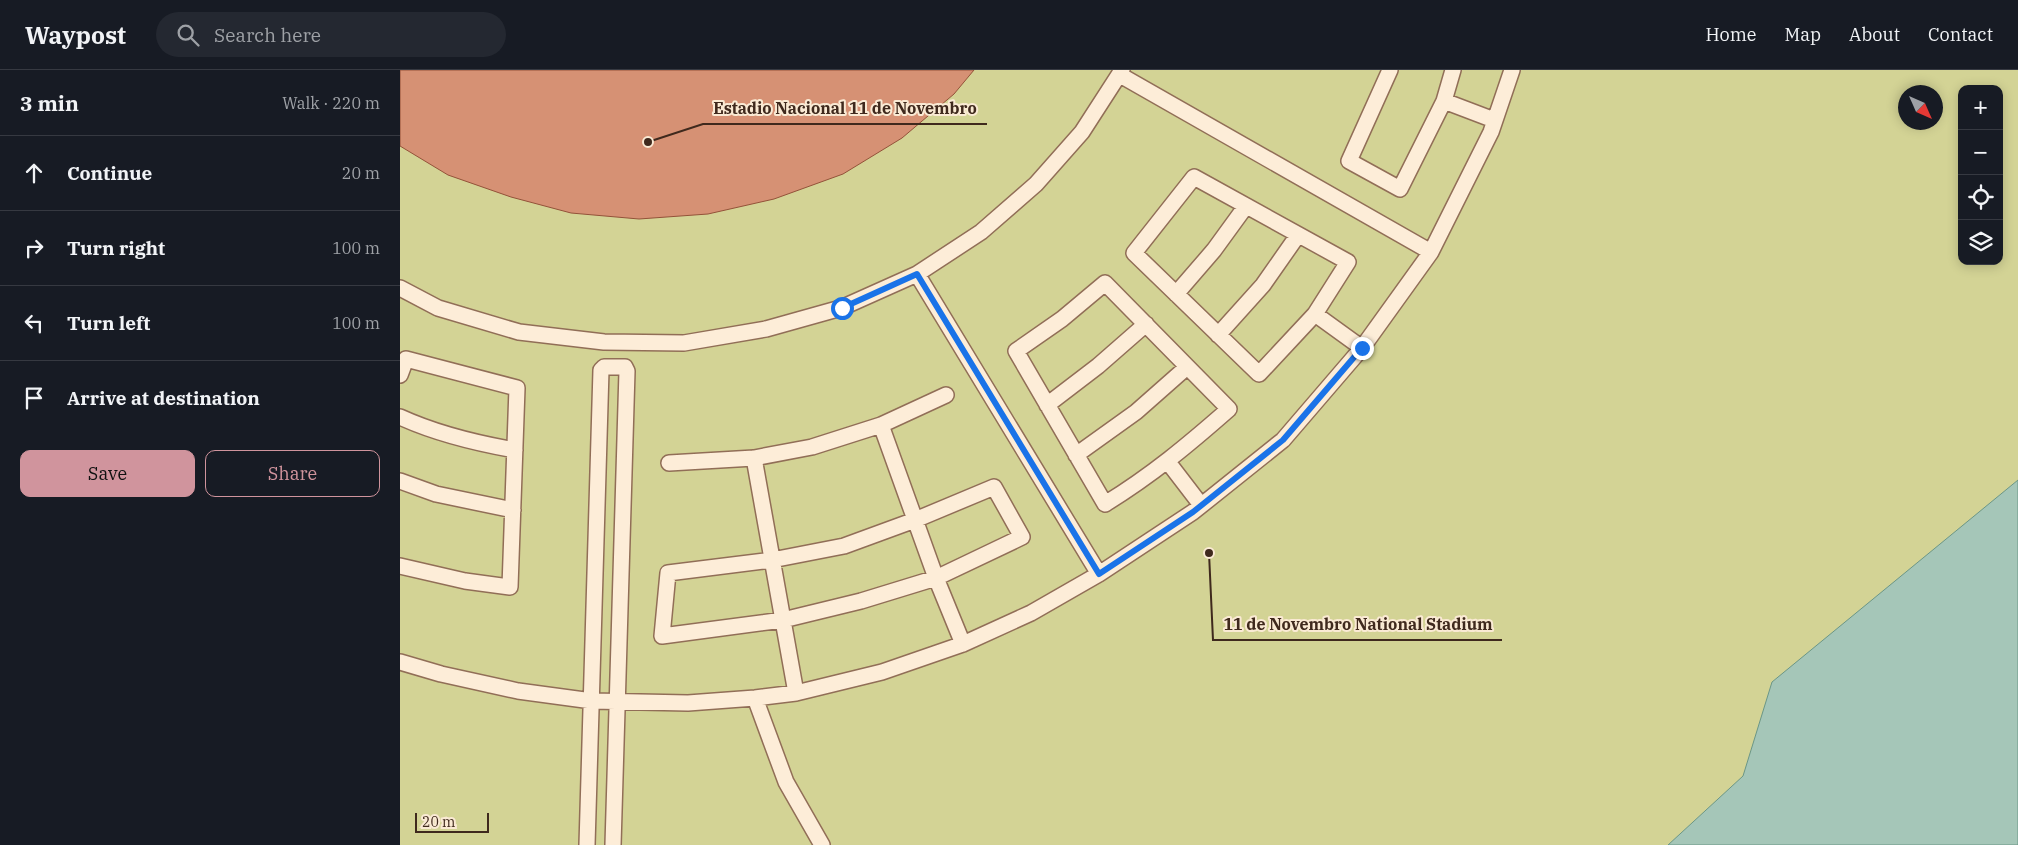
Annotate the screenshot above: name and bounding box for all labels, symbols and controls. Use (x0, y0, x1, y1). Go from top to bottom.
search box (156, 12, 506, 57)
text: Waypost (25, 19, 126, 51)
icon: search (174, 21, 202, 49)
text: Search here (214, 23, 321, 47)
text: Home (1705, 23, 1757, 46)
text: Map (1785, 23, 1821, 46)
text: About (1849, 23, 1900, 46)
text: Contact (1928, 23, 1993, 46)
north arrow (1898, 85, 1943, 130)
map controls (1958, 85, 2003, 265)
button: + (1958, 85, 2003, 130)
text: 3 min (20, 89, 79, 117)
text: Walk · 220 m (282, 93, 380, 113)
callout: Estadio Nacional 11 de Novembro (703, 93, 987, 124)
text: Estadio Nacional 11 de Novembro (713, 98, 977, 118)
button: − (1958, 130, 2003, 175)
icon: ahead (20, 159, 48, 187)
text: Continue (67, 161, 152, 185)
text: 20 m (342, 163, 380, 183)
button: locate (1958, 175, 2003, 220)
button: layers (1958, 220, 2003, 265)
icon: right (20, 234, 48, 262)
text: Turn right (67, 236, 165, 260)
text: 100 m (332, 238, 380, 258)
route start (831, 297, 854, 320)
icon: left (20, 309, 48, 337)
text: Turn left (67, 311, 150, 335)
text: 100 m (332, 313, 380, 333)
route end (1351, 337, 1374, 360)
icon: arrive (20, 384, 48, 412)
text: Arrive at destination (67, 386, 260, 410)
button: Save (20, 450, 195, 497)
button: Share (205, 450, 380, 497)
callout: 11 de Novembro National Stadium (1213, 609, 1502, 640)
text: 11 de Novembro National Stadium (1223, 614, 1493, 634)
scale bar (415, 810, 489, 833)
text: 20 m (422, 813, 455, 831)

